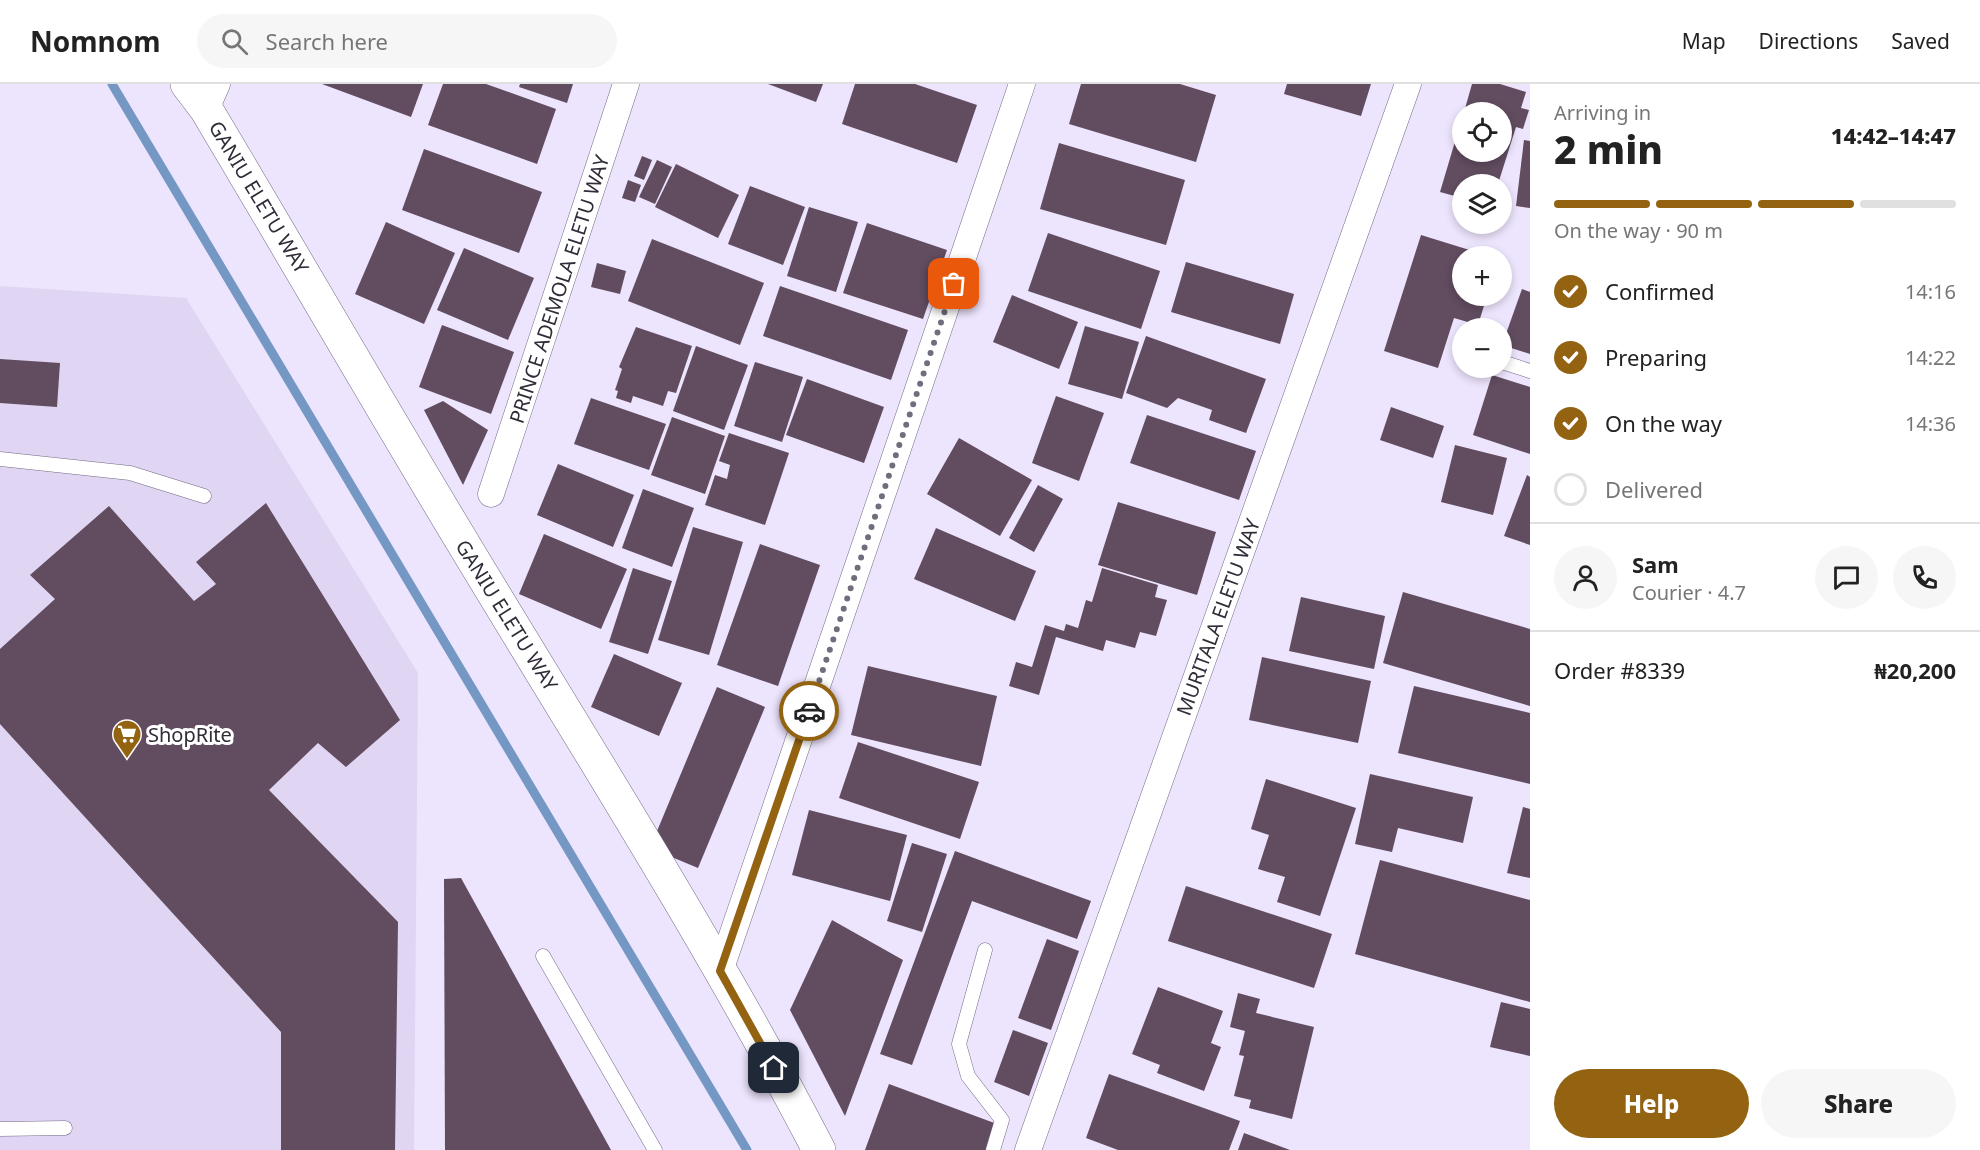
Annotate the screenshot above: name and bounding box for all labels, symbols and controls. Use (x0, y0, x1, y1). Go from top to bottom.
search box (197, 14, 617, 68)
text: Nomnom (30, 22, 161, 60)
icon: search (218, 25, 251, 58)
text: Search here (266, 26, 388, 56)
text: Map (1682, 27, 1726, 55)
text: Directions (1759, 27, 1858, 55)
text: Saved (1891, 27, 1950, 55)
text: Arriving in (1554, 99, 1651, 126)
map controls (1452, 102, 1512, 378)
button: locate (1452, 102, 1512, 162)
street label: GANIU ELETU WAY (203, 116, 316, 279)
text: 14:42–14:47 (1831, 120, 1956, 150)
text: 2 min (1554, 122, 1663, 175)
street label: PRINCE ADEMOLA ELETU WAY (503, 151, 615, 427)
button: layers (1452, 174, 1512, 234)
text: On the way · 90 m (1554, 217, 1723, 244)
button: + (1452, 246, 1512, 306)
pin (928, 258, 979, 309)
icon: bag (937, 267, 970, 300)
icon: check (1554, 275, 1587, 308)
text: Confirmed (1605, 276, 1715, 306)
text: 14:16 (1905, 278, 1956, 305)
button: − (1452, 318, 1512, 378)
icon: check (1554, 341, 1587, 374)
text: Preparing (1605, 342, 1707, 372)
text: 14:22 (1905, 344, 1956, 371)
icon: check (1554, 407, 1587, 440)
text: On the way (1605, 408, 1722, 438)
text: 14:36 (1905, 410, 1956, 437)
text: Delivered (1605, 474, 1703, 504)
street label: MURITALA ELETU WAY (1170, 514, 1266, 719)
street label: GANIU ELETU WAY (450, 534, 565, 696)
button: person (1554, 546, 1617, 609)
button: chat (1815, 546, 1878, 609)
button: phone (1893, 546, 1956, 609)
text: Sam (1632, 549, 1679, 579)
text: Courier · 4.7 (1632, 579, 1746, 606)
text: Order #8339 (1554, 655, 1685, 685)
text: ₦20,200 (1874, 655, 1956, 685)
courier (779, 681, 839, 741)
icon: car (793, 695, 826, 728)
supermarket icon: ShopRite (111, 718, 143, 760)
place label: ShopRite (148, 721, 232, 748)
pin (748, 1042, 799, 1093)
icon: home (757, 1051, 790, 1084)
button: Help (1554, 1069, 1749, 1138)
button: Share (1761, 1069, 1956, 1138)

